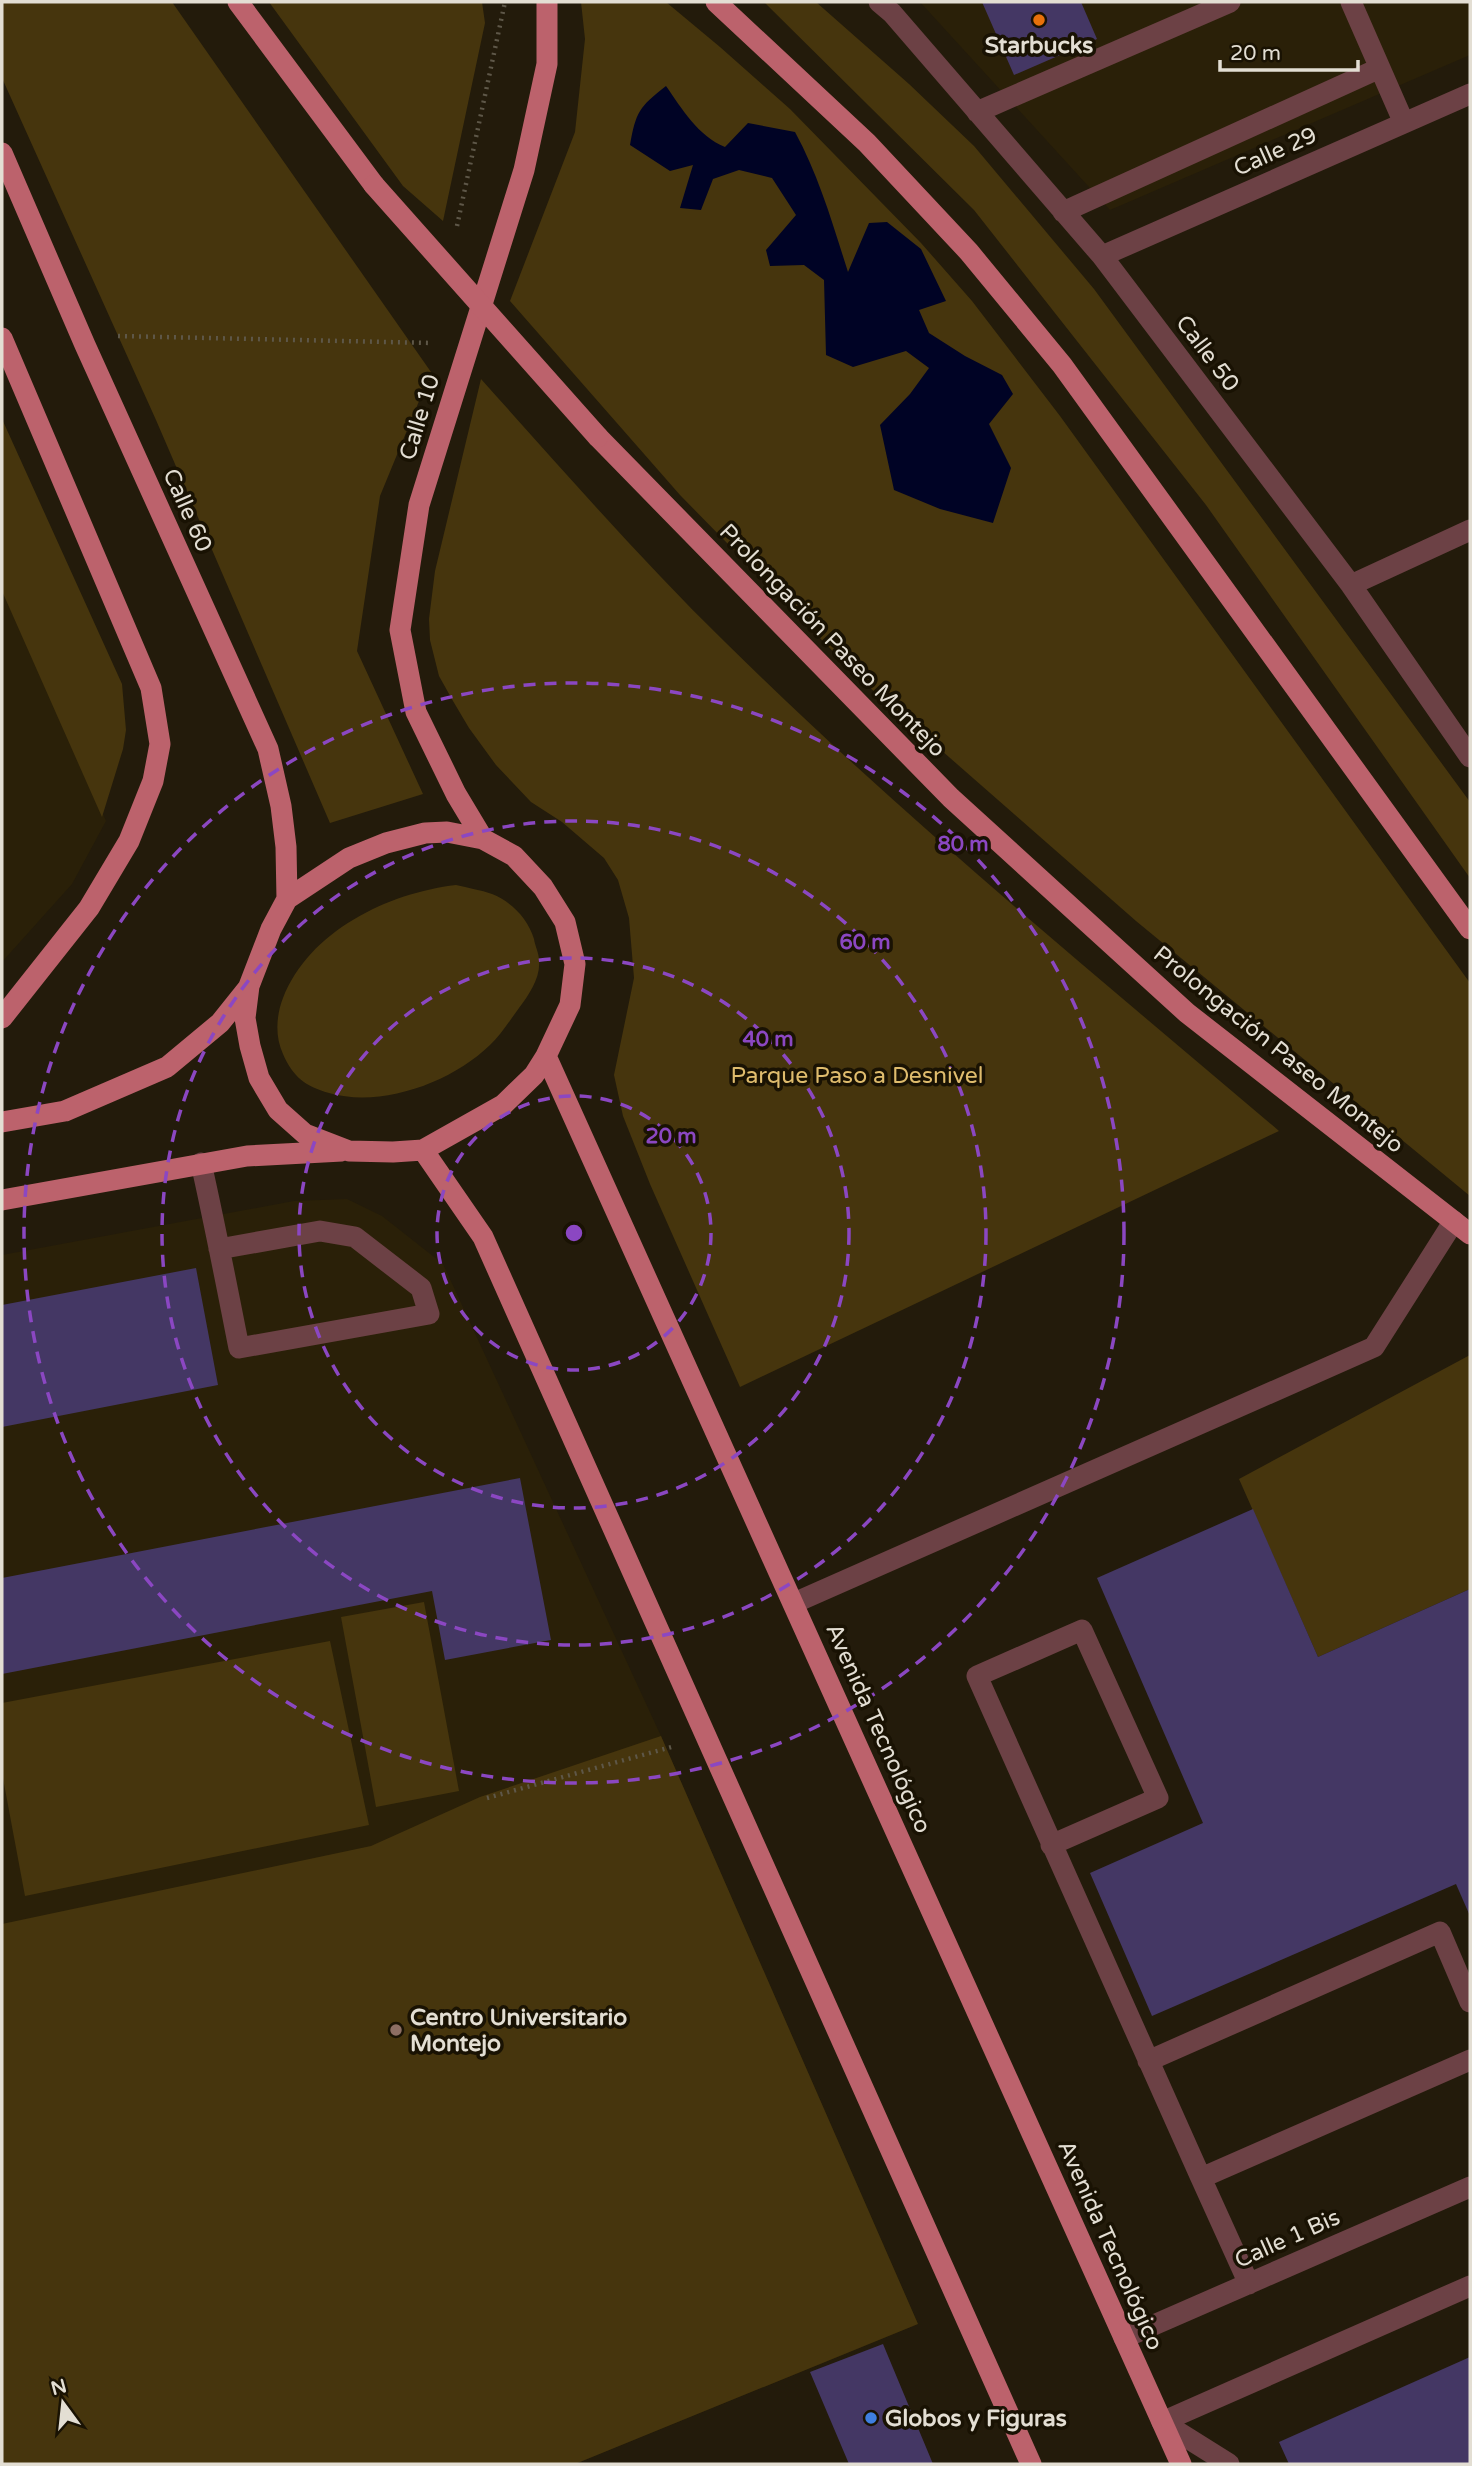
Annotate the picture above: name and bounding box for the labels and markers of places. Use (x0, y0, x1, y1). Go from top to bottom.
marker: Starbucks (1031, 12, 1047, 28)
place label: Starbucks (985, 32, 1093, 60)
centre of rings (562, 1221, 586, 1245)
place label: Centro Universitario Montejo (410, 2004, 627, 2058)
marker: Centro Universitario Montejo (388, 2022, 404, 2038)
place label: Globos y Figuras (885, 2405, 1067, 2433)
marker: Globos y Figuras (863, 2410, 879, 2426)

